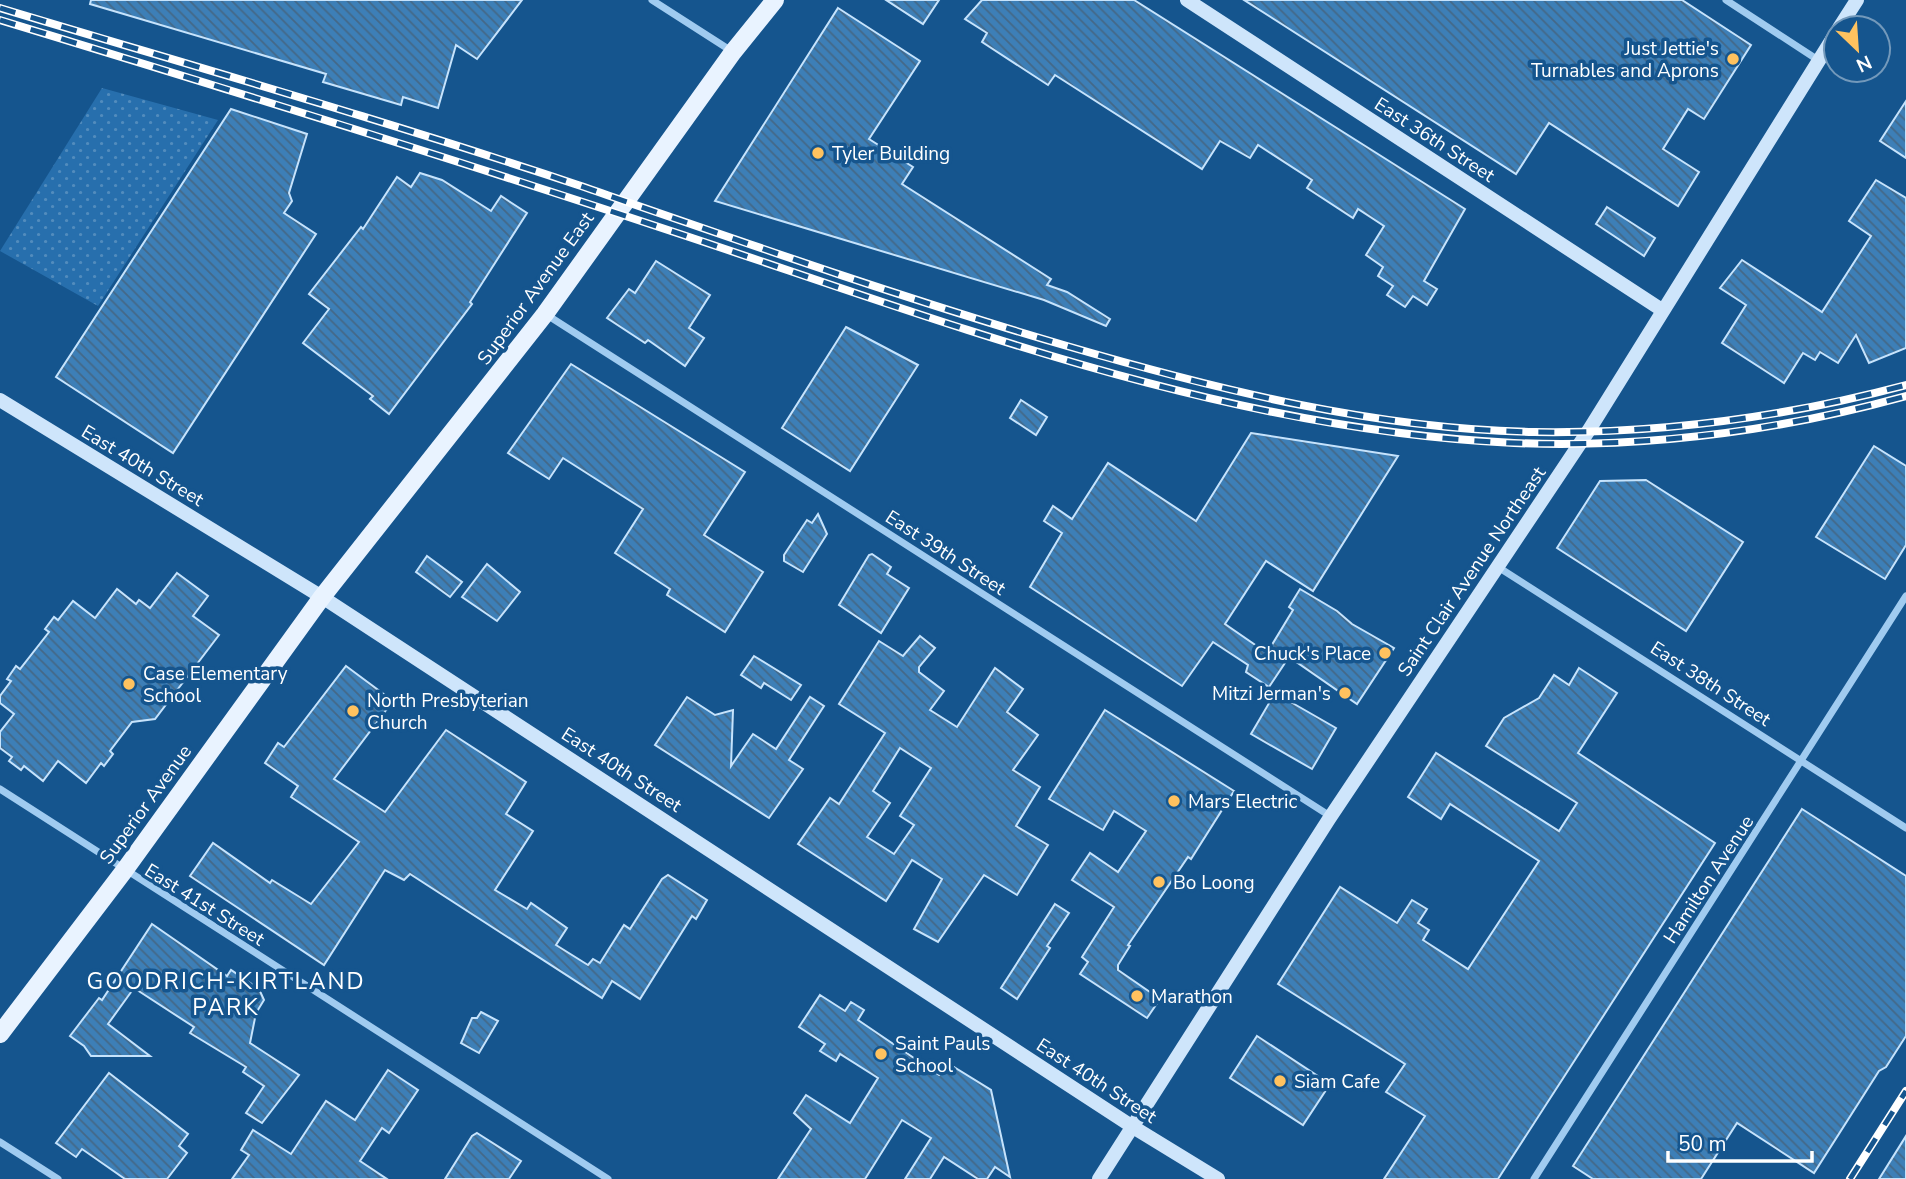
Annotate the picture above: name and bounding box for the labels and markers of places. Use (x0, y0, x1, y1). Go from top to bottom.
place label: Just Jettie's Turnables and Aprons (1531, 36, 1719, 84)
marker: Just Jettie's Turnables and Aprons (1725, 51, 1741, 67)
place label: Tyler Building (832, 141, 950, 167)
marker: Tyler Building (810, 145, 826, 161)
place label: Chuck's Place (1254, 641, 1371, 667)
marker: Chuck's Place (1377, 645, 1393, 661)
place label: Case Elementary School (143, 661, 288, 709)
marker: Case Elementary School (121, 676, 137, 692)
place label: Mitzi Jerman's (1212, 681, 1331, 707)
marker: Mitzi Jerman's (1337, 685, 1353, 701)
place label: North Presbyterian Church (367, 688, 529, 736)
marker: North Presbyterian Church (345, 703, 361, 719)
place label: Mars Electric (1188, 789, 1297, 815)
marker: Mars Electric (1166, 793, 1182, 809)
place label: Bo Loong (1173, 870, 1255, 896)
marker: Bo Loong (1151, 874, 1167, 890)
place label: Marathon (1151, 984, 1233, 1010)
marker: Marathon (1129, 988, 1145, 1004)
place label: Saint Pauls School (895, 1031, 990, 1079)
marker: Saint Pauls School (873, 1046, 889, 1062)
place label: Siam Cafe (1294, 1069, 1380, 1095)
marker: Siam Cafe (1272, 1073, 1288, 1089)

